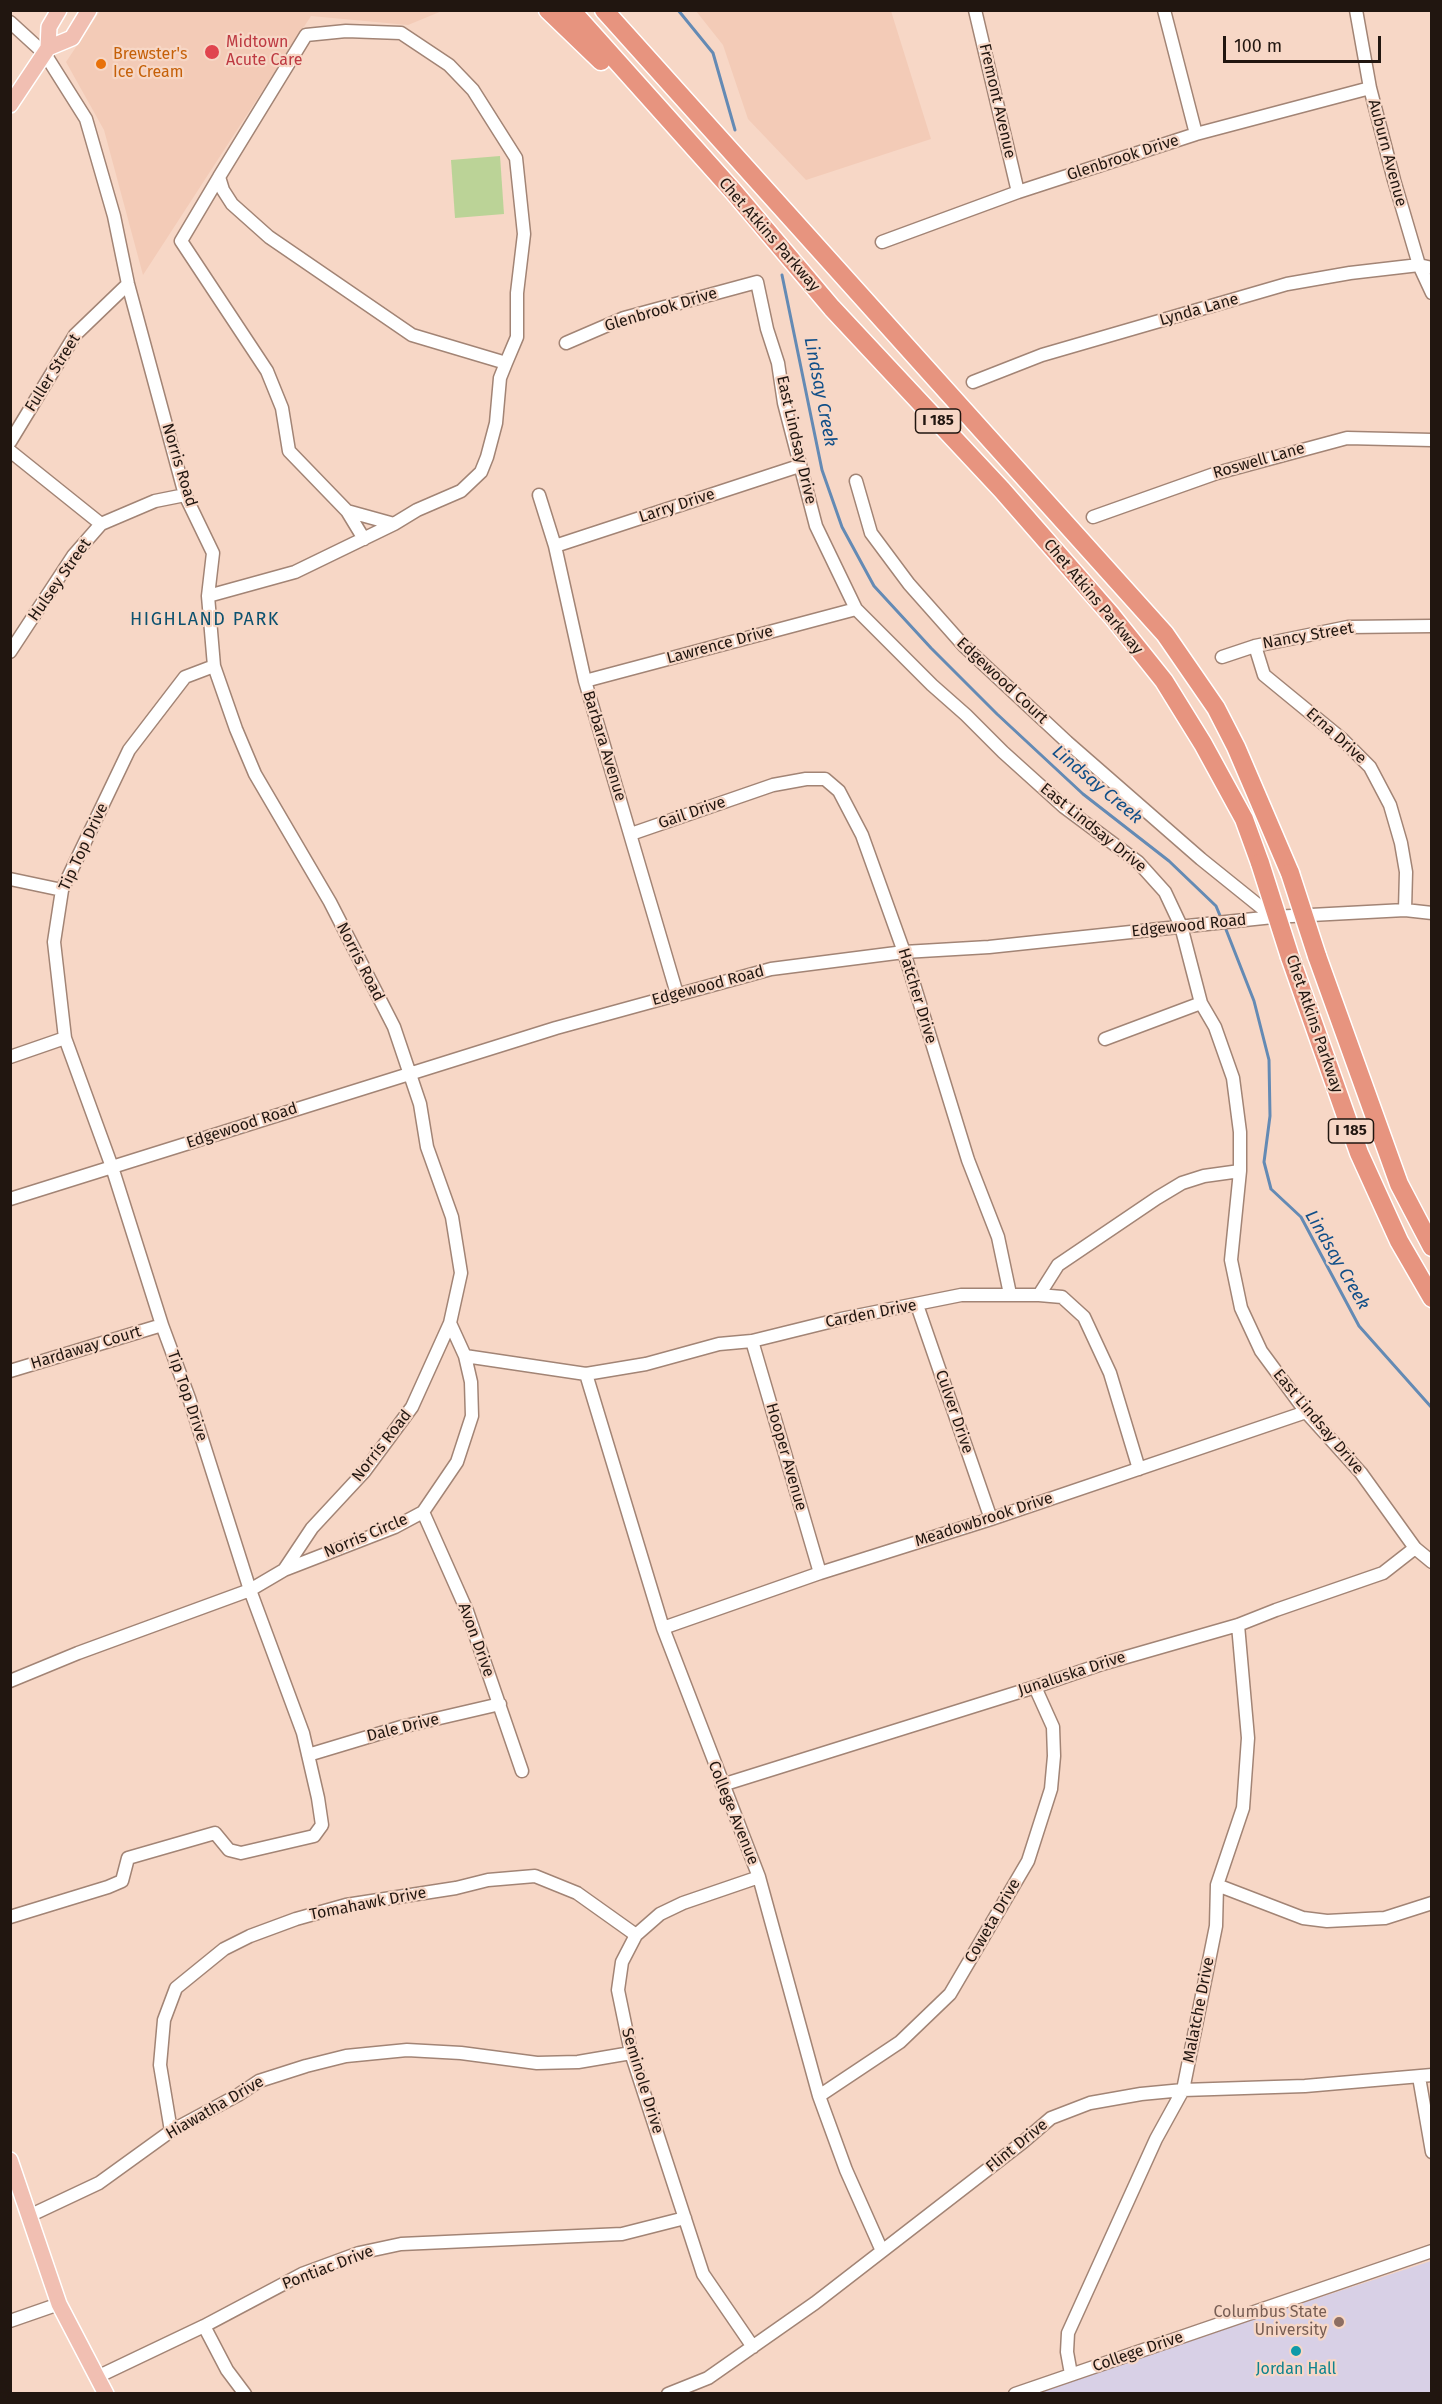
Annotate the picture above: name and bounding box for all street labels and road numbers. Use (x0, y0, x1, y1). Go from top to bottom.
street label: Fremont Avenue (974, 42, 1020, 160)
street label: Auburn Avenue (1363, 97, 1411, 209)
street label: Glenbrook Drive (1065, 131, 1181, 185)
street label: Chet Atkins Parkway (714, 174, 824, 296)
street label: Glenbrook Drive (602, 284, 720, 336)
street label: Lynda Lane (1157, 290, 1241, 330)
street label: Fuller Street (21, 330, 85, 416)
street label: East Lindsay Drive (772, 374, 820, 506)
road number: I 185 (916, 409, 960, 433)
street label: Norris Road (157, 421, 201, 509)
street label: Roswell Lane (1211, 439, 1307, 483)
street label: Larry Drive (637, 485, 717, 527)
street label: Hulsey Street (24, 535, 96, 625)
street label: Chet Atkins Parkway (1039, 535, 1147, 659)
street label: Nancy Street (1261, 619, 1355, 653)
street label: Lawrence Drive (665, 622, 775, 668)
street label: Edgewood Court (952, 634, 1052, 728)
street label: Barbara Avenue (578, 689, 630, 803)
street label: Erna Drive (1302, 704, 1370, 768)
street label: East Lindsay Drive (1036, 779, 1150, 877)
street label: Gail Drive (656, 793, 728, 833)
street label: Tip Top Drive (55, 800, 113, 894)
street label: Edgewood Road (1131, 910, 1247, 942)
street label: Norris Road (332, 919, 388, 1005)
street label: Hatcher Drive (893, 946, 941, 1046)
street label: Chet Atkins Parkway (1281, 952, 1347, 1096)
street label: Edgewood Road (650, 962, 766, 1010)
street label: Edgewood Road (184, 1099, 300, 1153)
road number: I 185 (1328, 1119, 1374, 1143)
street label: Carden Drive (824, 1296, 918, 1332)
street label: Hardaway Court (28, 1322, 144, 1374)
street label: Tip Top Drive (163, 1348, 211, 1444)
street label: East Lindsay Drive (1268, 1366, 1368, 1478)
street label: Culver Drive (931, 1368, 977, 1456)
street label: Hooper Avenue (761, 1401, 811, 1513)
street label: Norris Road (348, 1406, 416, 1486)
street label: Meadowbrook Drive (913, 1489, 1055, 1551)
street label: Norris Circle (321, 1510, 411, 1562)
street label: Avon Drive (454, 1600, 498, 1680)
street label: Junaluska Drive (1016, 1648, 1128, 1700)
street label: Dale Drive (365, 1710, 441, 1746)
street label: College Avenue (703, 1758, 763, 1868)
street label: Coweta Drive (961, 1875, 1025, 1967)
street label: Tomahawk Drive (308, 1883, 428, 1925)
street label: Malatche Drive (1179, 1955, 1219, 2065)
street label: Seminole Drive (617, 2026, 667, 2136)
street label: Hiawatha Drive (163, 2072, 267, 2144)
street label: Flint Drive (982, 2115, 1052, 2177)
street label: Pontiac Drive (280, 2242, 376, 2294)
street label: College Drive (1090, 2328, 1186, 2376)

